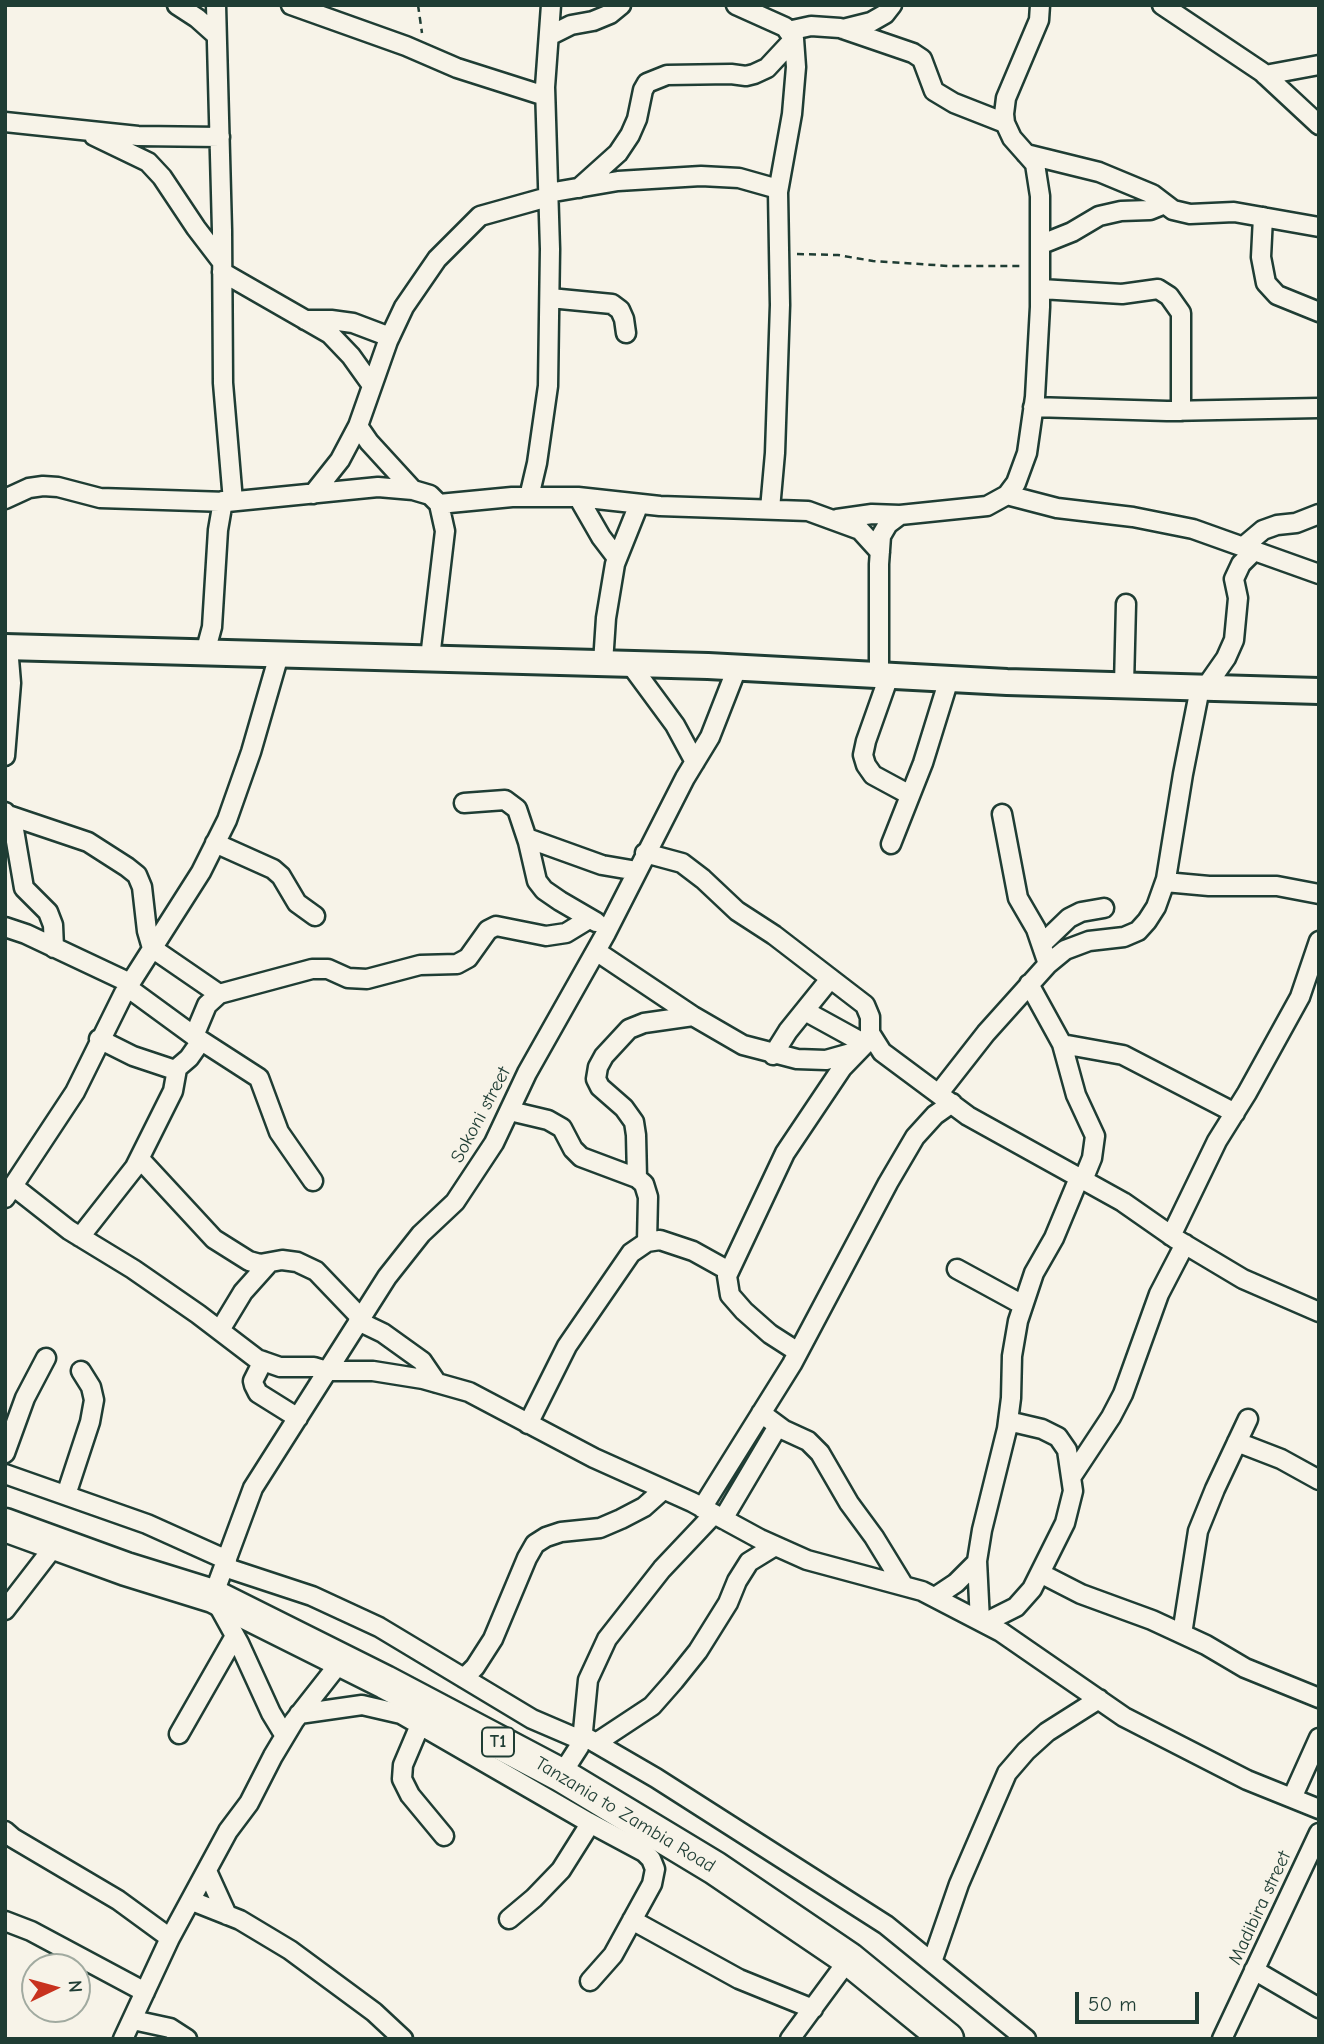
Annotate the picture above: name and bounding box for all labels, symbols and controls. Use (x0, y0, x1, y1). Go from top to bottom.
street label: Sokoni street (446, 1063, 516, 1167)
road number: T1 (482, 1728, 514, 1756)
street label: Tanzania to Zambia Road (531, 1752, 719, 1878)
street label: Madibira street (1224, 1847, 1296, 1969)
north arrow (21, 1953, 91, 2023)
scale bar (1079, 1978, 1203, 2022)
text: N (63, 1979, 86, 1993)
text: 50 m (1088, 1992, 1137, 2016)

